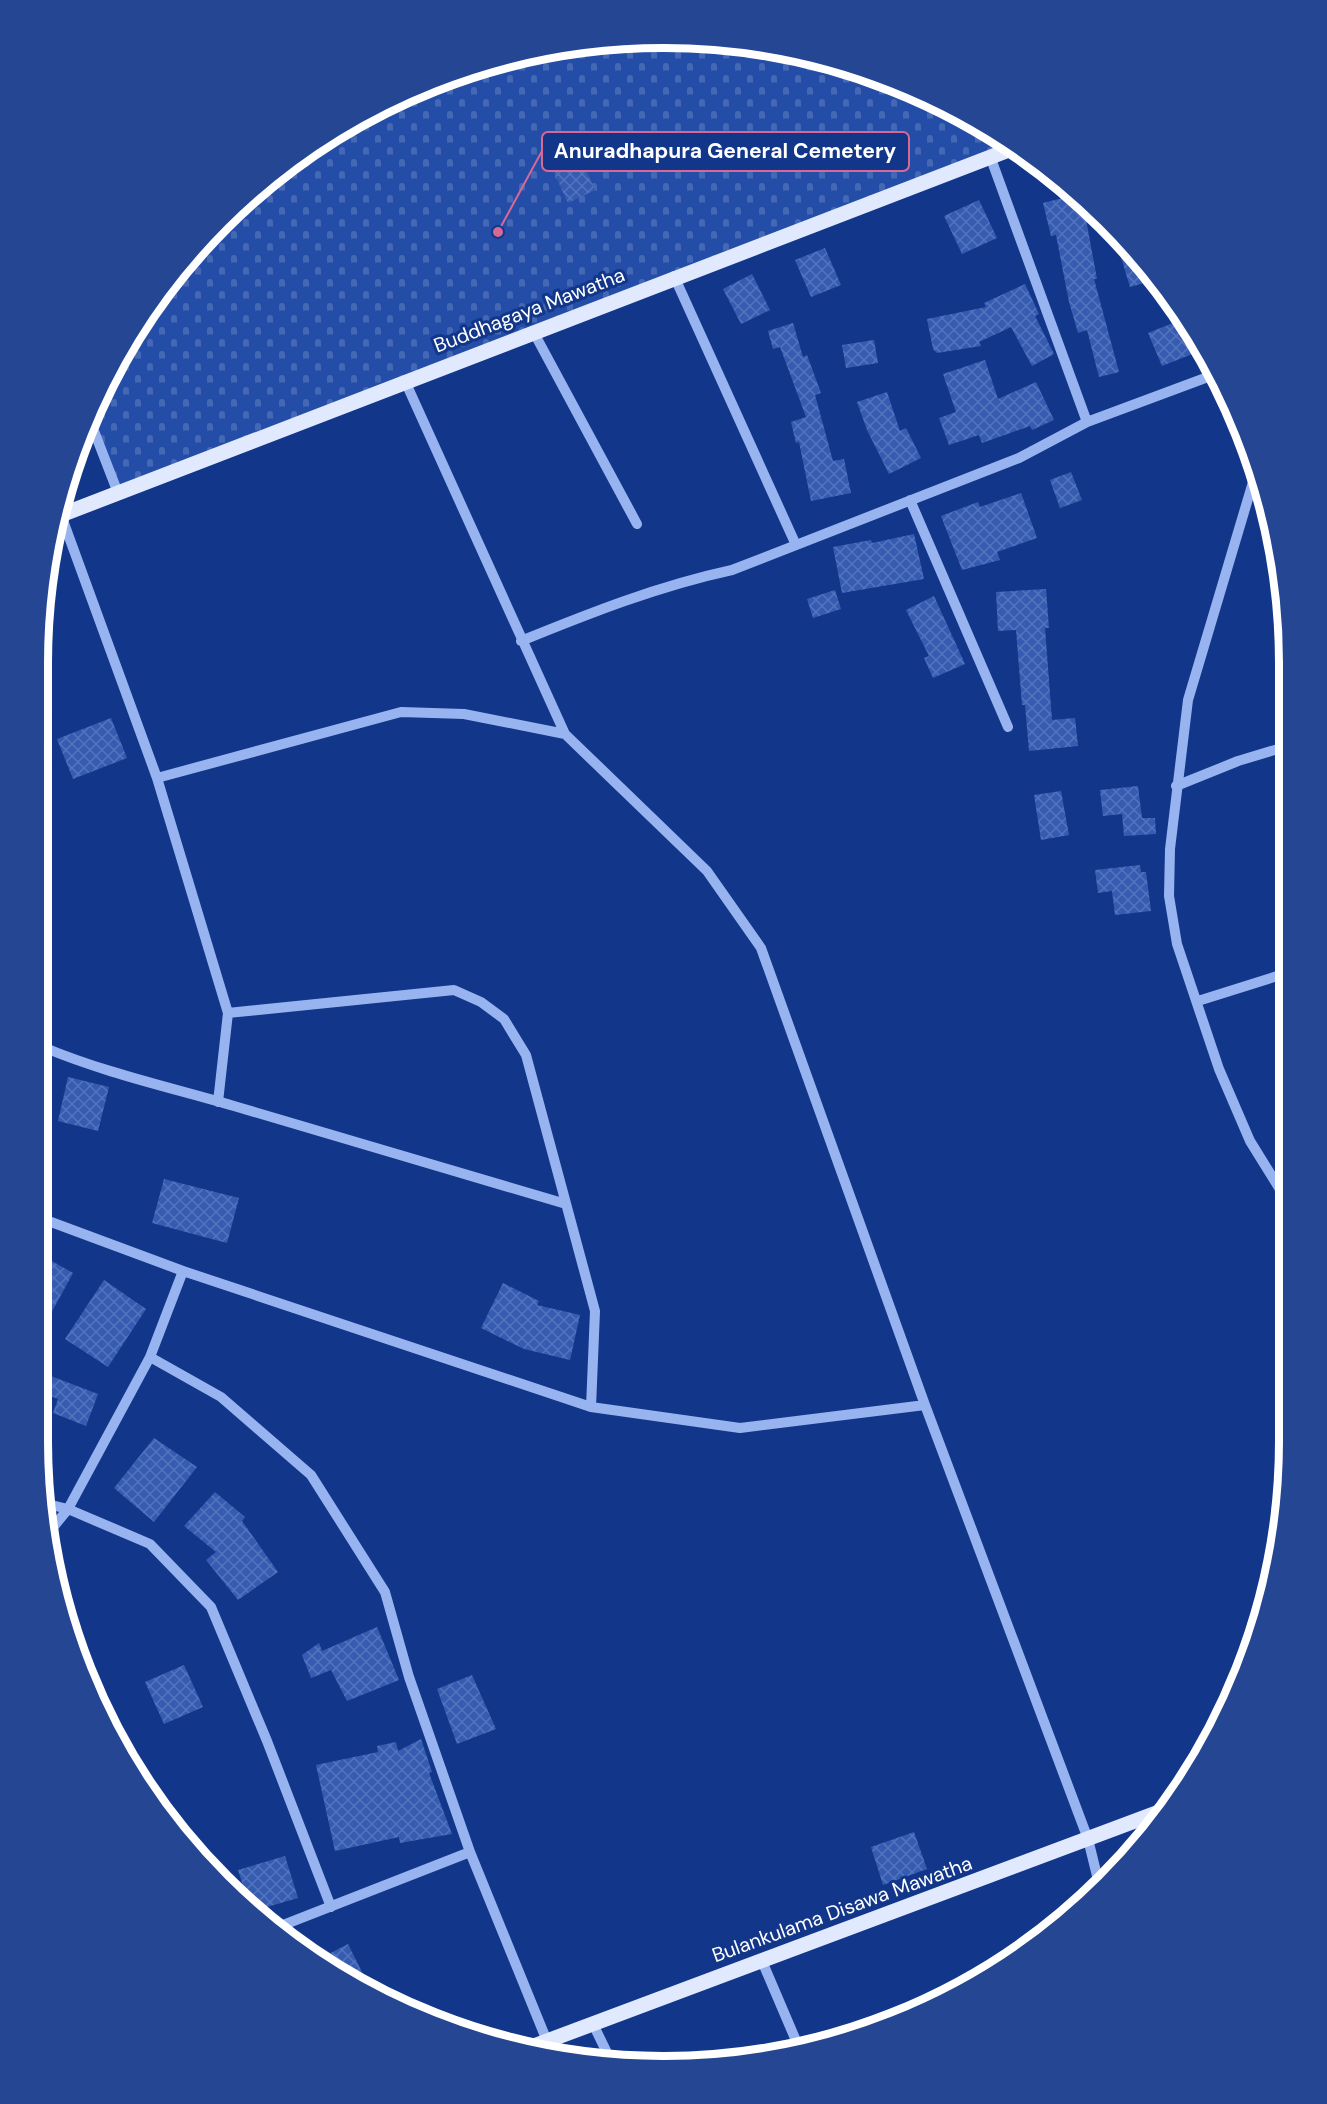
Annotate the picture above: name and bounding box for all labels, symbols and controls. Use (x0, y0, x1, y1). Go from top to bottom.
callout: Anuradhapura General Cemetery (542, 132, 909, 171)
text: Anuradhapura General Cemetery (554, 137, 897, 165)
street label: Buddhagaya Mawatha (430, 262, 628, 358)
street label: Bulankulama Disawa Mawatha (708, 1850, 976, 1968)

